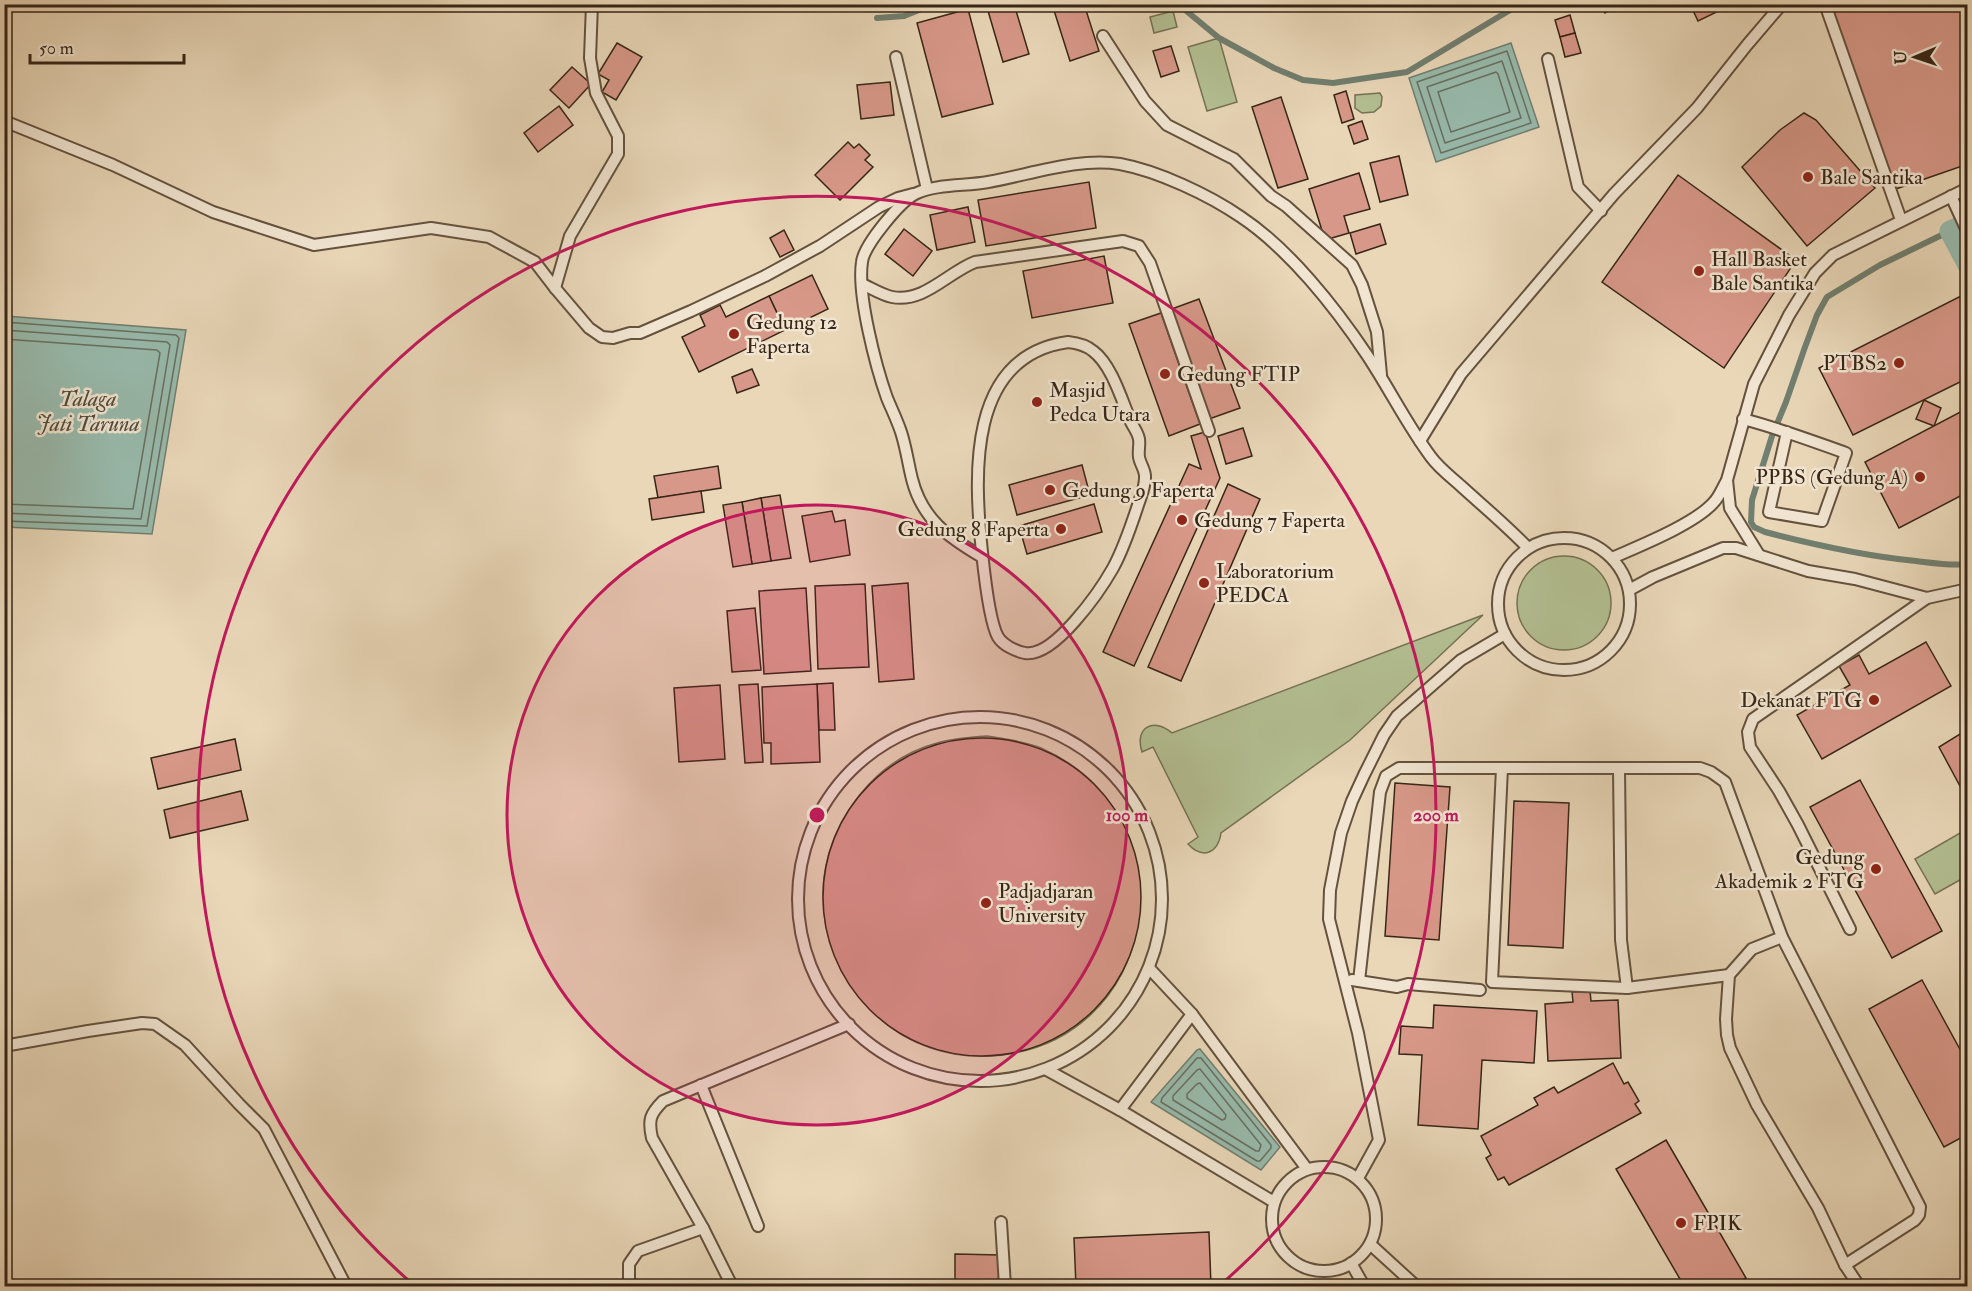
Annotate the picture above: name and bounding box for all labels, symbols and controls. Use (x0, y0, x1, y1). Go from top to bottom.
scale bar (30, 27, 184, 65)
north arrow (1885, 27, 1945, 87)
text: 50 m (39, 37, 74, 60)
text: U (1891, 50, 1911, 65)
place label: Bale Santika (1820, 164, 1923, 191)
marker: Bale Santika (1801, 170, 1815, 184)
place label: Hall Basket Bale Santika (1711, 246, 1814, 297)
marker: Hall Basket Bale Santika (1692, 264, 1706, 278)
place label: Gedung 12 Faperta (746, 309, 837, 360)
marker: Gedung 12 Faperta (727, 327, 741, 341)
place label: PTBS2 (1823, 350, 1887, 377)
marker: PTBS2 (1892, 356, 1906, 370)
place label: Gedung FTIP (1177, 361, 1300, 388)
marker: Gedung FTIP (1158, 367, 1172, 381)
place label: Masjid Pedca Utara (1049, 377, 1151, 428)
water label: Talaga Jati Taruna (36, 385, 140, 438)
marker: Masjid Pedca Utara (1030, 395, 1044, 409)
place label: PPBS (Gedung A) (1756, 464, 1908, 491)
marker: PPBS (Gedung A) (1913, 470, 1927, 484)
place label: Gedung 9 Faperta (1062, 477, 1215, 504)
marker: Gedung 9 Faperta (1043, 483, 1057, 497)
place label: Gedung 7 Faperta (1194, 507, 1346, 534)
marker: Gedung 7 Faperta (1175, 513, 1189, 527)
place label: Gedung 8 Faperta (898, 516, 1049, 543)
marker: Gedung 8 Faperta (1054, 522, 1068, 536)
place label: Laboratorium PEDCA (1216, 558, 1334, 609)
marker: Laboratorium PEDCA (1197, 576, 1211, 590)
place label: Dekanat FTG (1740, 687, 1862, 714)
marker: Dekanat FTG (1867, 693, 1881, 707)
text: 100 m (1106, 804, 1149, 827)
text: 200 m (1413, 804, 1460, 827)
centre of rings (807, 805, 827, 825)
place label: Gedung Akademik 2 FTG (1714, 844, 1865, 895)
marker: Gedung Akademik 2 FTG (1869, 862, 1883, 876)
place label: Padjadjaran University (998, 878, 1094, 929)
marker: Padjadjaran University (979, 896, 993, 910)
place label: FPIK (1693, 1210, 1742, 1237)
marker: FPIK (1674, 1216, 1688, 1230)

